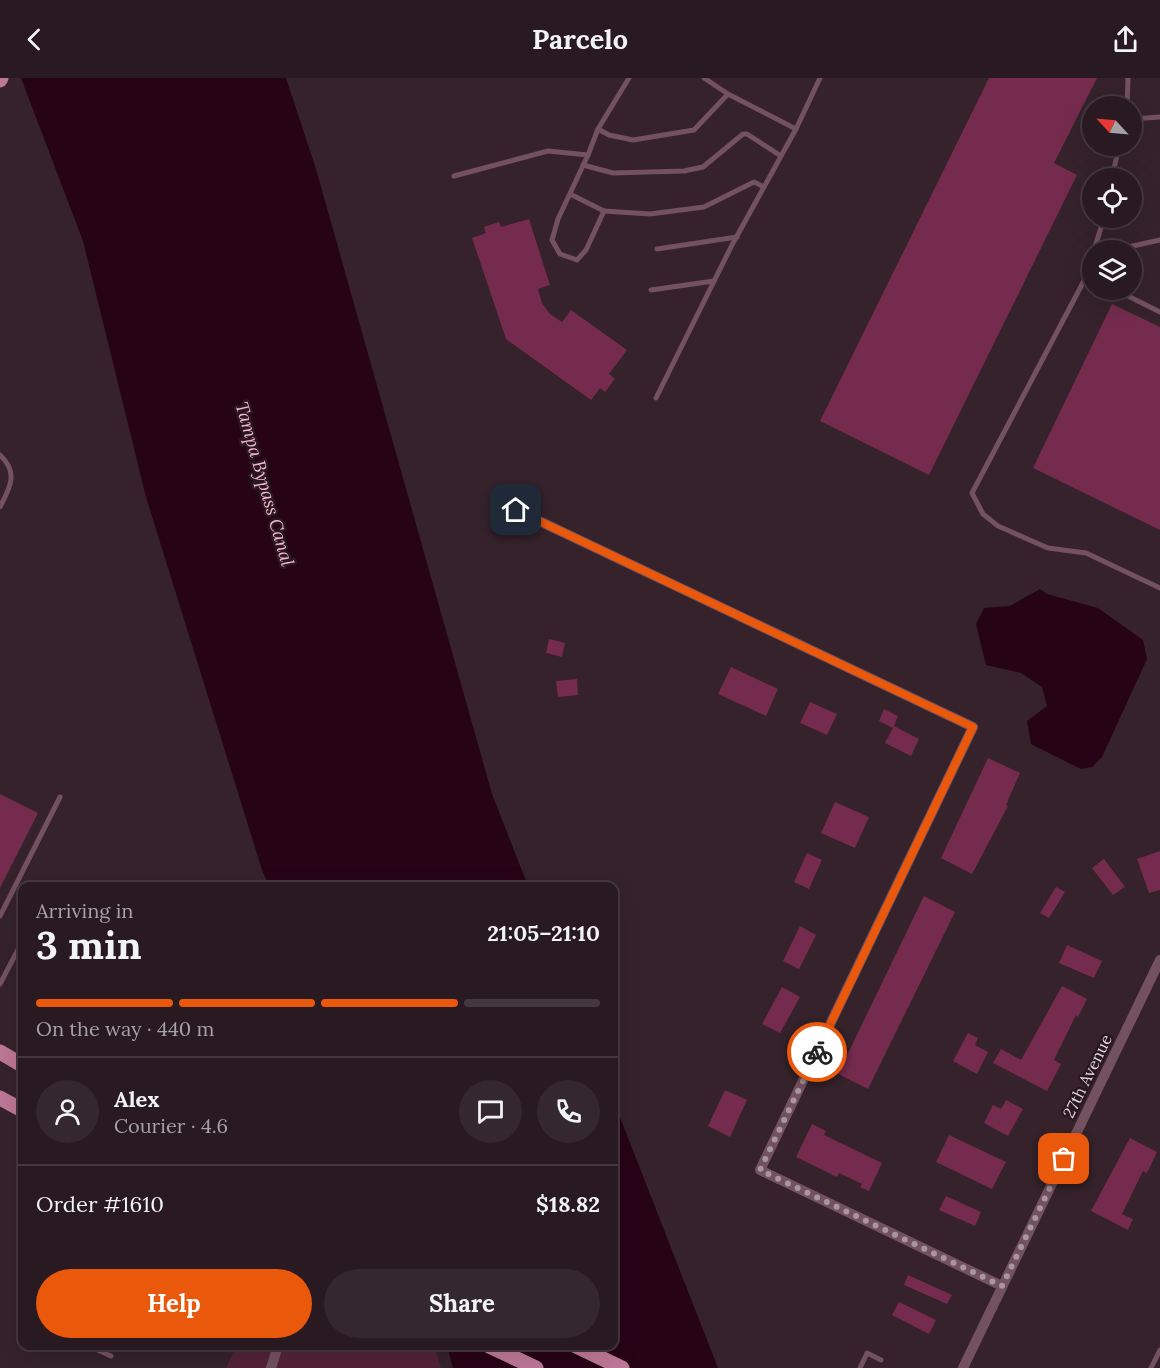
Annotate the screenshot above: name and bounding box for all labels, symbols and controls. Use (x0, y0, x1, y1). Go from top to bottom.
text: Parcelo (532, 22, 628, 56)
icon: back (18, 23, 51, 56)
icon: share (1109, 23, 1142, 56)
north arrow (1082, 96, 1142, 156)
map controls (1082, 96, 1142, 300)
button: locate (1082, 168, 1142, 228)
button: layers (1082, 240, 1142, 300)
water label: Tampa Bypass Canal (231, 399, 299, 569)
pin (490, 484, 541, 535)
icon: home (499, 493, 532, 526)
text: Arriving in (36, 898, 133, 923)
text: 21:05–21:10 (487, 919, 600, 947)
text: 3 min (36, 920, 142, 970)
text: On the way · 440 m (36, 1016, 214, 1041)
courier (787, 1022, 847, 1082)
street label: 27th Avenue (1058, 1031, 1116, 1121)
icon: bike (801, 1036, 834, 1069)
button: person (36, 1080, 99, 1143)
button: chat (459, 1080, 522, 1143)
button: phone (537, 1080, 600, 1143)
text: Alex (114, 1085, 159, 1113)
text: Courier · 4.6 (114, 1113, 228, 1138)
pin (1038, 1133, 1089, 1184)
icon: bag (1047, 1142, 1080, 1175)
text: Order #1610 (36, 1190, 164, 1218)
text: $18.82 (536, 1190, 600, 1218)
button: Help (36, 1269, 312, 1338)
button: Share (324, 1269, 600, 1338)

